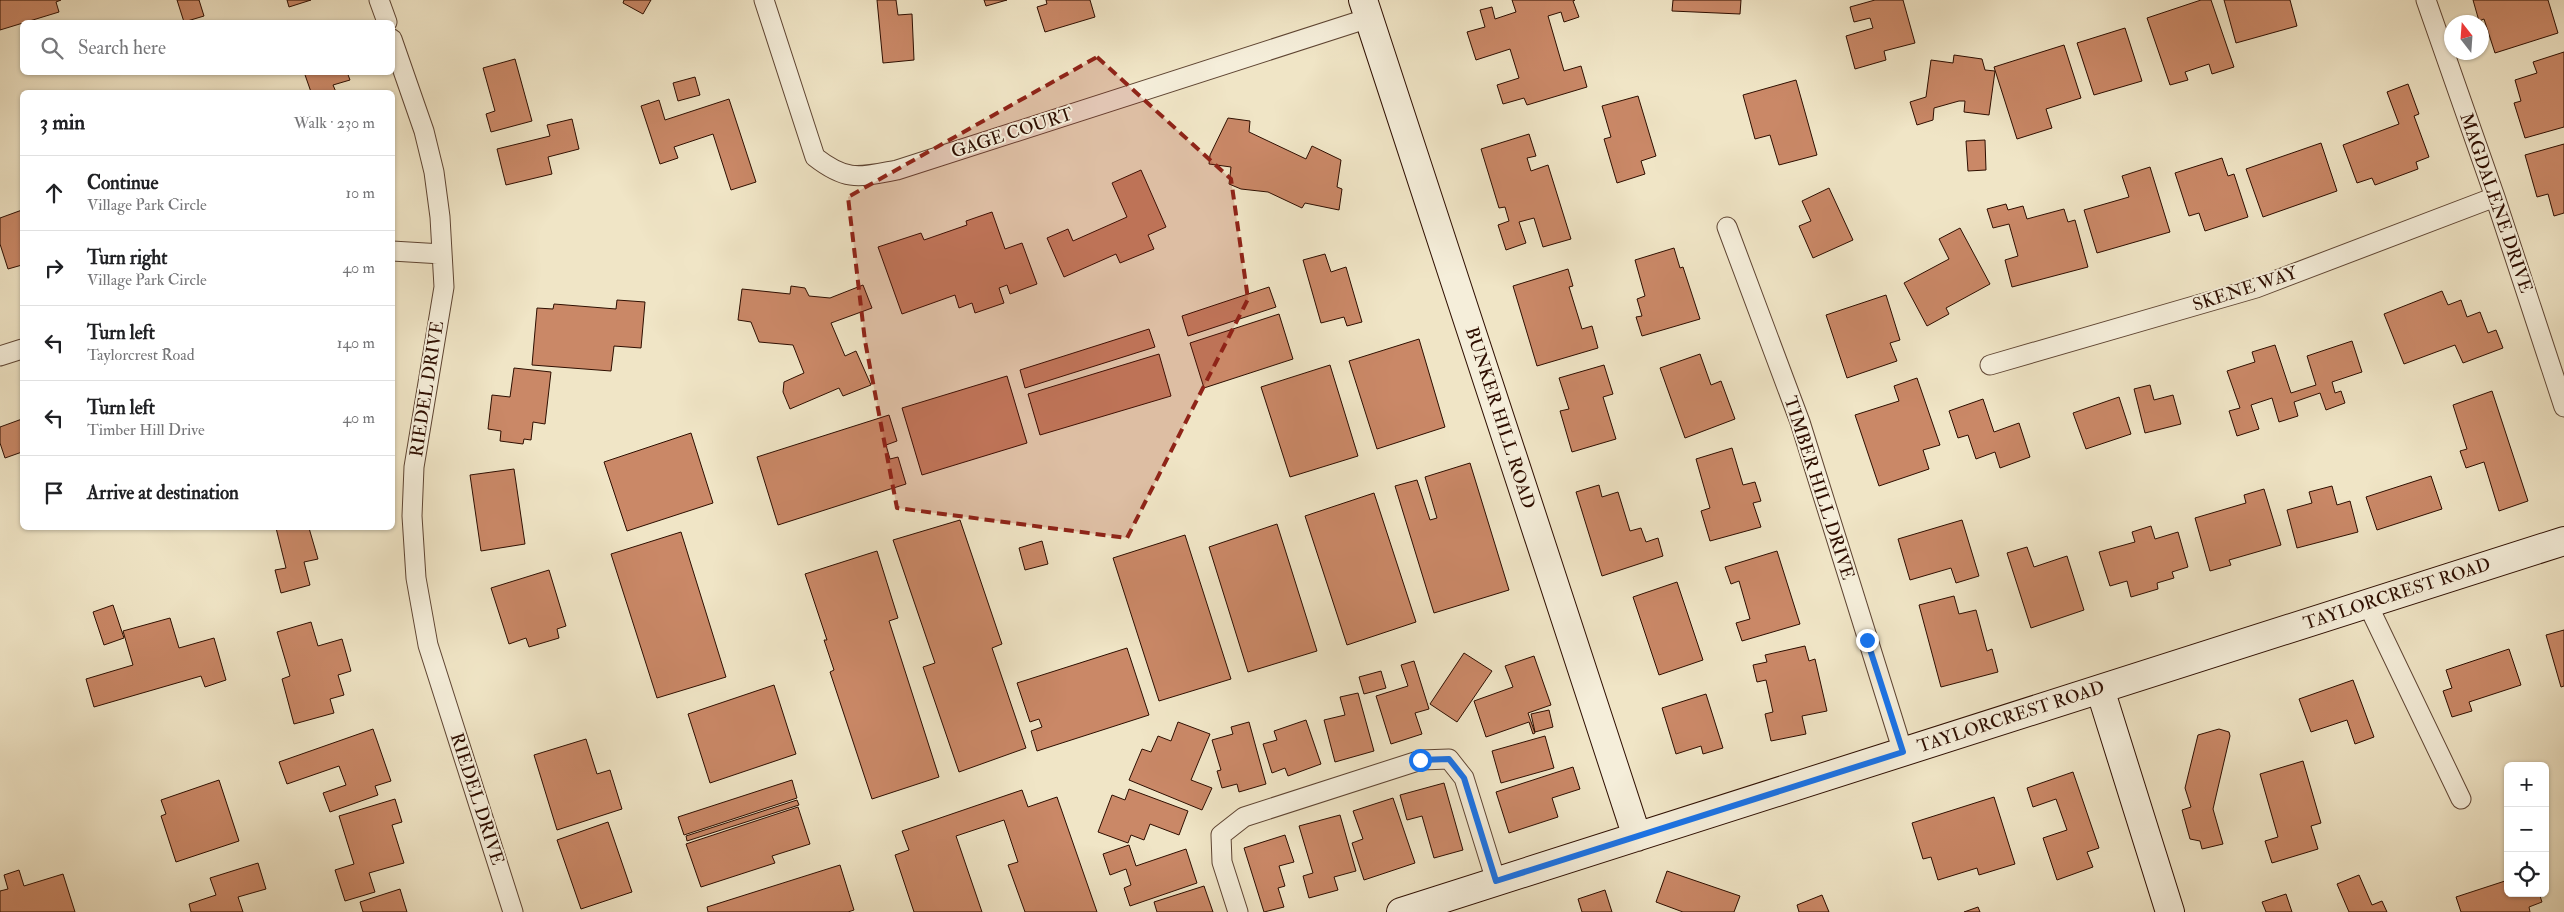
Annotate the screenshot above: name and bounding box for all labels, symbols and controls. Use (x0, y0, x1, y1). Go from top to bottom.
north arrow (2444, 15, 2489, 60)
search box (20, 20, 395, 75)
icon: search (38, 34, 66, 62)
text: Search here (78, 36, 166, 60)
street label: GAGE COURT (948, 102, 1076, 164)
text: 3 min (40, 109, 85, 136)
street label: MAGDALENE DRIVE (2454, 110, 2538, 296)
text: Walk · 230 m (294, 113, 375, 133)
text: Continue (87, 171, 158, 195)
icon: ahead (40, 179, 68, 207)
text: 10 m (345, 183, 375, 203)
text: Village Park Circle (87, 195, 207, 215)
text: Turn right (87, 246, 167, 270)
icon: right (40, 254, 68, 282)
text: 40 m (342, 258, 375, 278)
street label: SKENE WAY (2190, 261, 2301, 317)
text: Village Park Circle (87, 270, 207, 290)
street label: RIEDEL DRIVE (405, 319, 449, 459)
text: Turn left (87, 321, 155, 345)
street label: BUNKER HILL ROAD (1460, 324, 1540, 512)
icon: left (40, 329, 68, 357)
text: 140 m (337, 333, 375, 353)
text: Taylorcrest Road (87, 345, 195, 365)
street label: TIMBER HILL DRIVE (1778, 393, 1860, 583)
text: Turn left (87, 396, 155, 420)
icon: left (40, 404, 68, 432)
text: 40 m (342, 408, 375, 428)
text: Timber Hill Drive (87, 420, 205, 440)
icon: arrive (40, 479, 68, 507)
text: Arrive at destination (87, 481, 239, 505)
street label: TAYLORCREST ROAD (2300, 553, 2494, 635)
route end (1856, 629, 1879, 652)
street label: TAYLORCREST ROAD (1914, 676, 2108, 758)
street label: RIEDEL DRIVE (445, 730, 509, 868)
route start (1409, 749, 1432, 772)
map controls (2504, 762, 2549, 897)
button: + (2504, 762, 2549, 807)
button: − (2504, 807, 2549, 852)
button: locate (2504, 852, 2549, 897)

